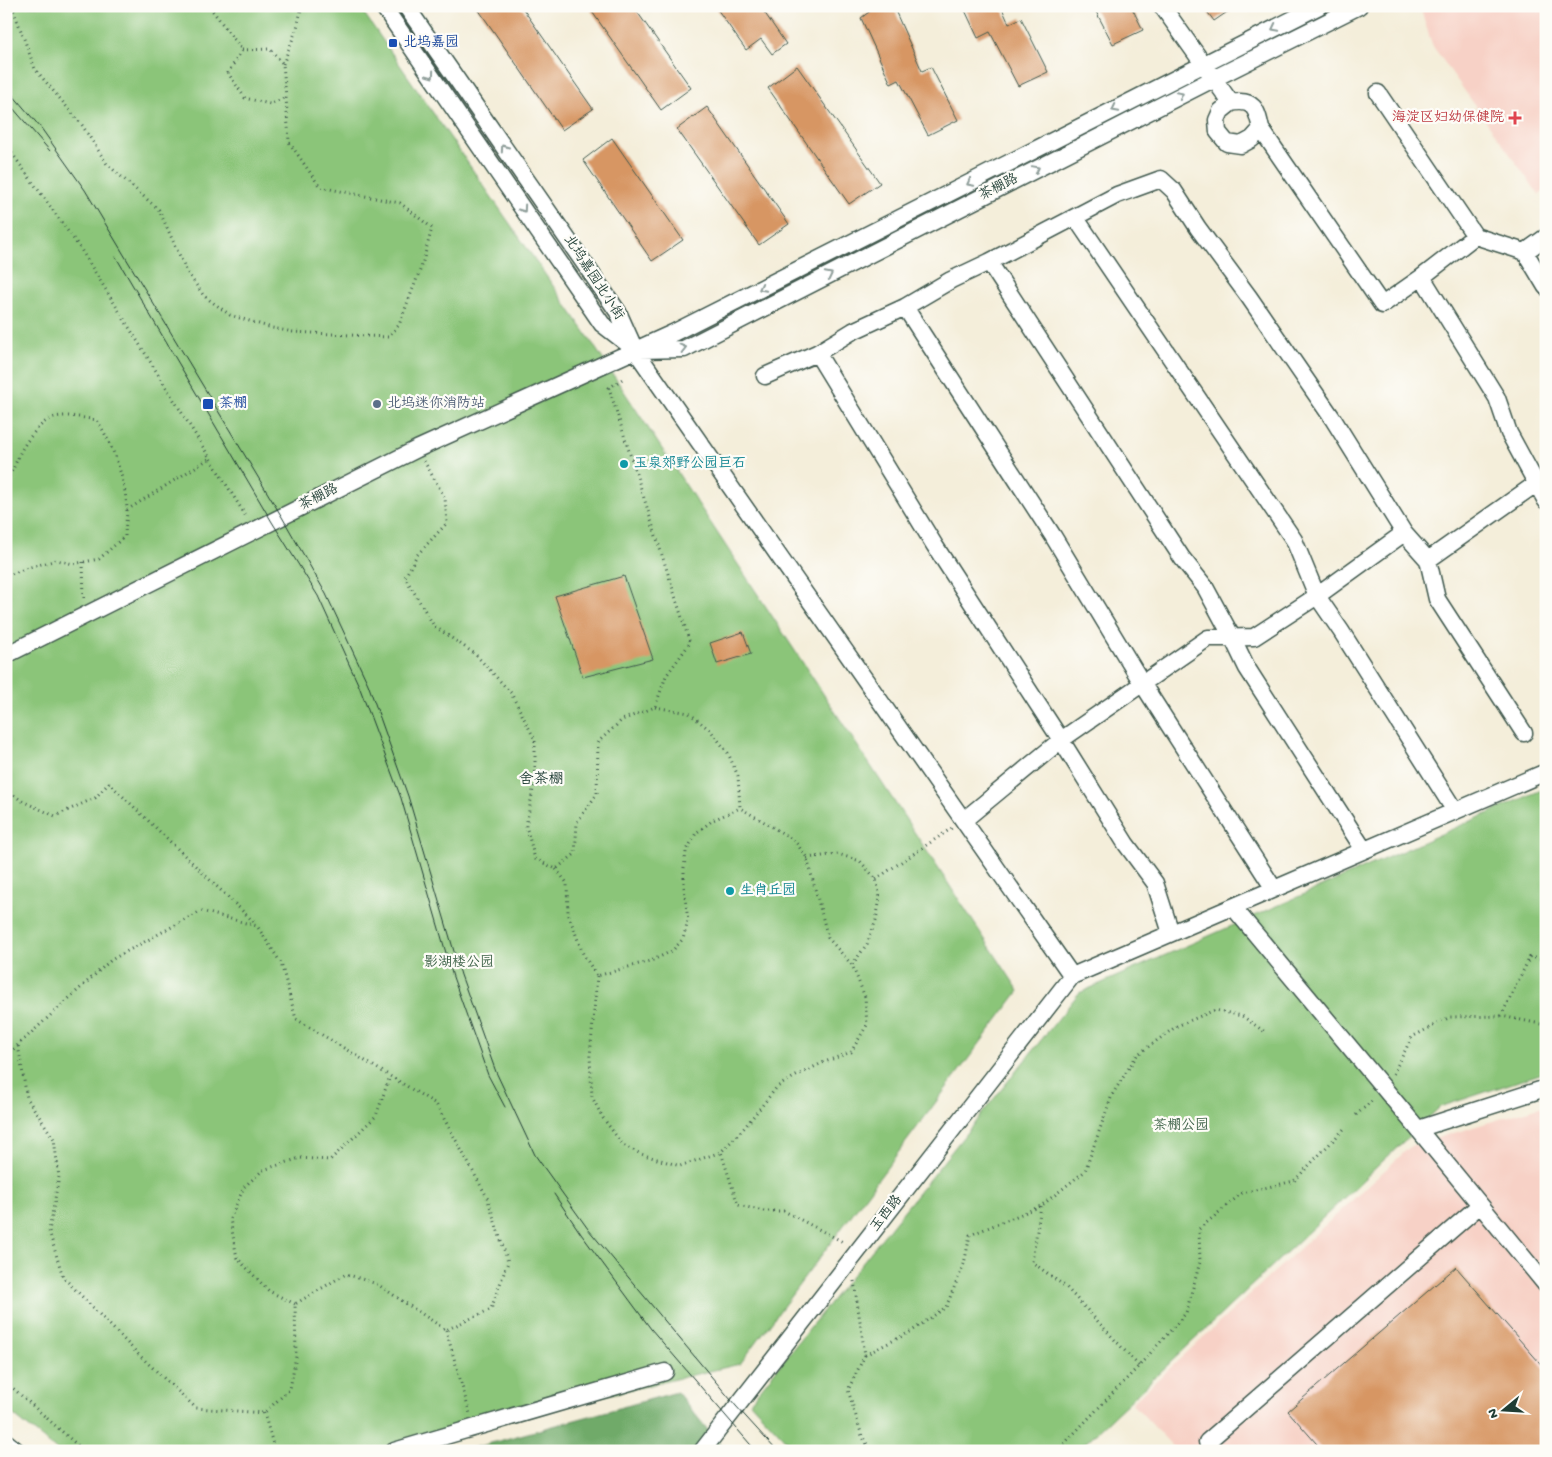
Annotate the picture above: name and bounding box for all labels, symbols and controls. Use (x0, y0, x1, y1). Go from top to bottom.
one-way arrow (1272, 22, 1281, 32)
place label: 北坞嘉园 (403, 34, 459, 52)
marker: 北坞嘉园 (387, 37, 399, 49)
one-way arrow (425, 69, 434, 79)
one-way arrow (1175, 91, 1184, 101)
one-way arrow (1111, 103, 1120, 114)
place label: 海淀区妇幼保健院 (1392, 109, 1504, 127)
marker: 海淀区妇幼保健院 (1508, 111, 1522, 125)
one-way arrow (501, 144, 510, 154)
one-way arrow (1030, 166, 1039, 176)
street label: 茶棚路 (976, 170, 1022, 205)
one-way arrow (966, 176, 975, 186)
one-way arrow (517, 203, 526, 213)
street label: 北坞嘉园北小街 (559, 232, 628, 324)
one-way arrow (823, 272, 832, 282)
one-way arrow (758, 282, 767, 292)
one-way arrow (679, 343, 688, 354)
place label: 茶棚 (219, 396, 247, 413)
place label: 北坞迷你消防站 (387, 396, 485, 413)
marker: 茶棚 (201, 397, 215, 411)
marker: 北坞迷你消防站 (371, 398, 383, 410)
place label: 玉泉郊野公园巨石 (634, 455, 746, 473)
marker: 玉泉郊野公园巨石 (618, 458, 630, 470)
street label: 茶棚路 (296, 480, 342, 515)
district label: 舍茶棚 (518, 771, 564, 789)
place label: 生肖丘园 (740, 882, 796, 900)
marker: 生肖丘园 (724, 885, 736, 897)
park label: 影湖楼公园 (424, 954, 494, 972)
park label: 茶棚公园 (1153, 1117, 1209, 1135)
street label: 玉西路 (867, 1192, 907, 1236)
north arrow (1480, 1384, 1530, 1434)
text: N (1485, 1406, 1504, 1420)

